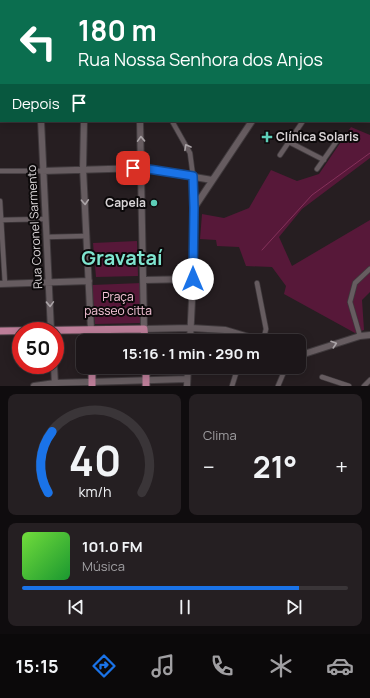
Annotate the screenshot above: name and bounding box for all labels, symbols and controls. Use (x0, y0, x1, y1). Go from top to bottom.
text: 180 m (78, 11, 157, 49)
icon: left (12, 16, 64, 68)
text: Rua Nossa Senhora dos Anjos (78, 47, 323, 71)
icon: arrive (68, 92, 90, 114)
text: Depois (12, 93, 60, 114)
place label: Clínica Solaris (276, 128, 359, 145)
marker: Clínica Solaris (261, 131, 273, 143)
one-way arrow (136, 136, 145, 142)
one-way arrow (184, 144, 191, 151)
pin (116, 151, 150, 185)
icon: arrive (122, 157, 144, 179)
street label: Rua Coronel Sarmento (23, 165, 46, 289)
place label: Capela (105, 194, 146, 211)
marker: Capela (149, 198, 159, 208)
one-way arrow (81, 199, 90, 205)
district label: Gravataí (81, 244, 163, 271)
position arrow (172, 258, 214, 300)
park label: Praça passeo citta (84, 288, 152, 319)
one-way arrow (46, 301, 54, 307)
speed limit sign: 50 (12, 322, 64, 374)
one-way arrow (331, 341, 338, 349)
text: 15:16 · 1 min · 290 m (122, 343, 260, 364)
text: Clima (203, 426, 237, 444)
text: 40 (68, 431, 121, 487)
text: 21° (253, 446, 297, 487)
text: − (203, 452, 215, 482)
text: + (335, 452, 348, 482)
text: km/h (78, 481, 111, 500)
text: 101.0 FM (82, 536, 143, 557)
text: Música (82, 557, 125, 575)
icon: previous (65, 596, 87, 618)
icon: pause (174, 596, 196, 618)
icon: next (283, 596, 305, 618)
icon: directions (90, 652, 118, 680)
icon: music (149, 652, 177, 680)
icon: phone (208, 652, 236, 680)
icon: climate (267, 652, 295, 680)
icon: car (326, 652, 354, 680)
text: 15:15 (16, 654, 59, 678)

